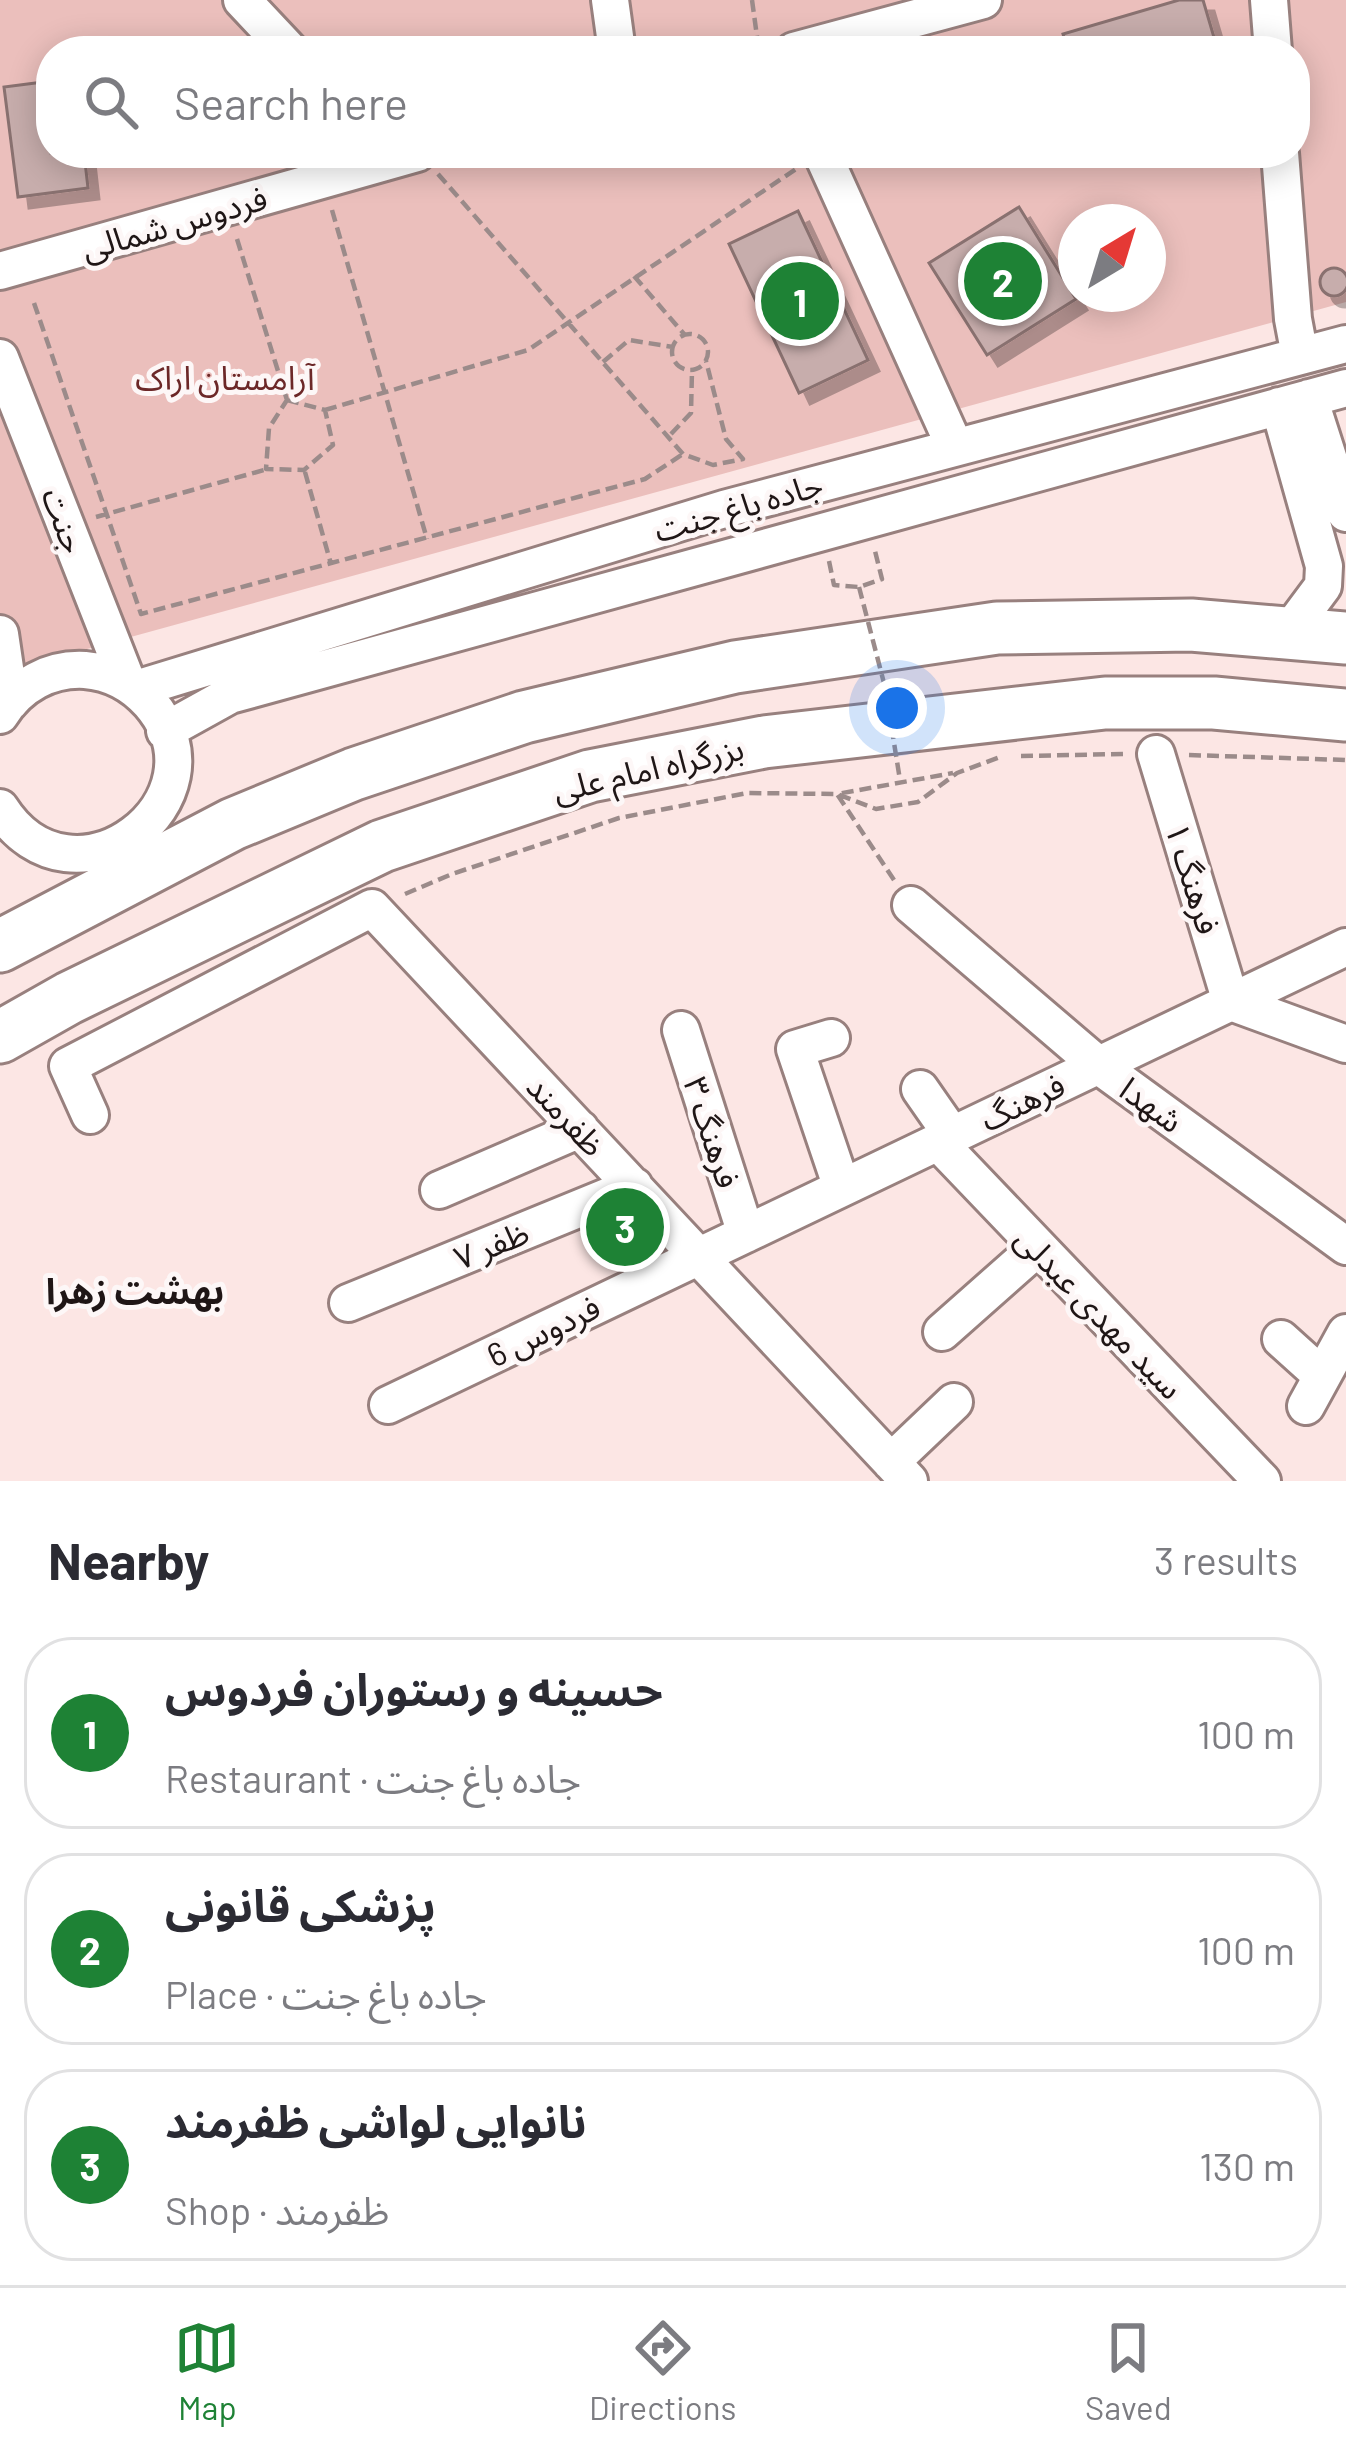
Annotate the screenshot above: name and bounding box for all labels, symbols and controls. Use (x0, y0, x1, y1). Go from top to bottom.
search box (36, 36, 1310, 168)
icon: search (78, 69, 144, 135)
text: Search here (174, 75, 408, 129)
street label: فردوس شمالی (77, 176, 272, 269)
north arrow (1058, 204, 1166, 312)
pin: 2 (964, 236, 1042, 326)
pin: 1 (761, 256, 839, 346)
park label: آرامستان اراک (135, 357, 316, 398)
street label: جاده باغ جنت (649, 463, 829, 555)
street label: جنت (34, 482, 96, 558)
your location (867, 678, 927, 738)
street label: بزرگراه امام علی (549, 727, 749, 815)
street label: فرهنگ ۱ (1157, 817, 1230, 939)
street label: فرهنگ (973, 1064, 1071, 1139)
street label: ظفرمند (519, 1066, 615, 1165)
street label: شهدا (1113, 1068, 1191, 1140)
street label: فرهنگ ۳ (675, 1071, 750, 1193)
pin: 3 (586, 1182, 664, 1272)
street label: ظفر ۷ (448, 1211, 535, 1278)
street label: سید مهدی عبدلی (1007, 1218, 1192, 1407)
district label: بهشت زهرا (46, 1268, 224, 1313)
street label: فردوس 6 (480, 1286, 607, 1375)
text: Nearby (48, 1529, 209, 1590)
text: 3 results (1154, 1536, 1298, 1583)
text: حسینه و رستوران فردوس (165, 1661, 663, 1715)
text: 1 (83, 1710, 97, 1757)
text: 100 m (1197, 1710, 1295, 1757)
text: Restaurant · جاده باغ جنت (165, 1754, 581, 1801)
text: پزشکی قانونی (165, 1877, 436, 1931)
text: 2 (79, 1926, 101, 1973)
text: 100 m (1197, 1926, 1295, 1973)
text: Place · جاده باغ جنت (165, 1970, 487, 2017)
text: نانوایی لواشی ظفرمند (165, 2093, 586, 2147)
text: 3 (79, 2142, 101, 2189)
text: 130 m (1199, 2142, 1295, 2189)
text: Shop · ظفرمند (165, 2186, 389, 2233)
tab: Map (174, 2315, 240, 2427)
tab: Directions (589, 2315, 736, 2427)
tab: Saved (1085, 2315, 1172, 2427)

